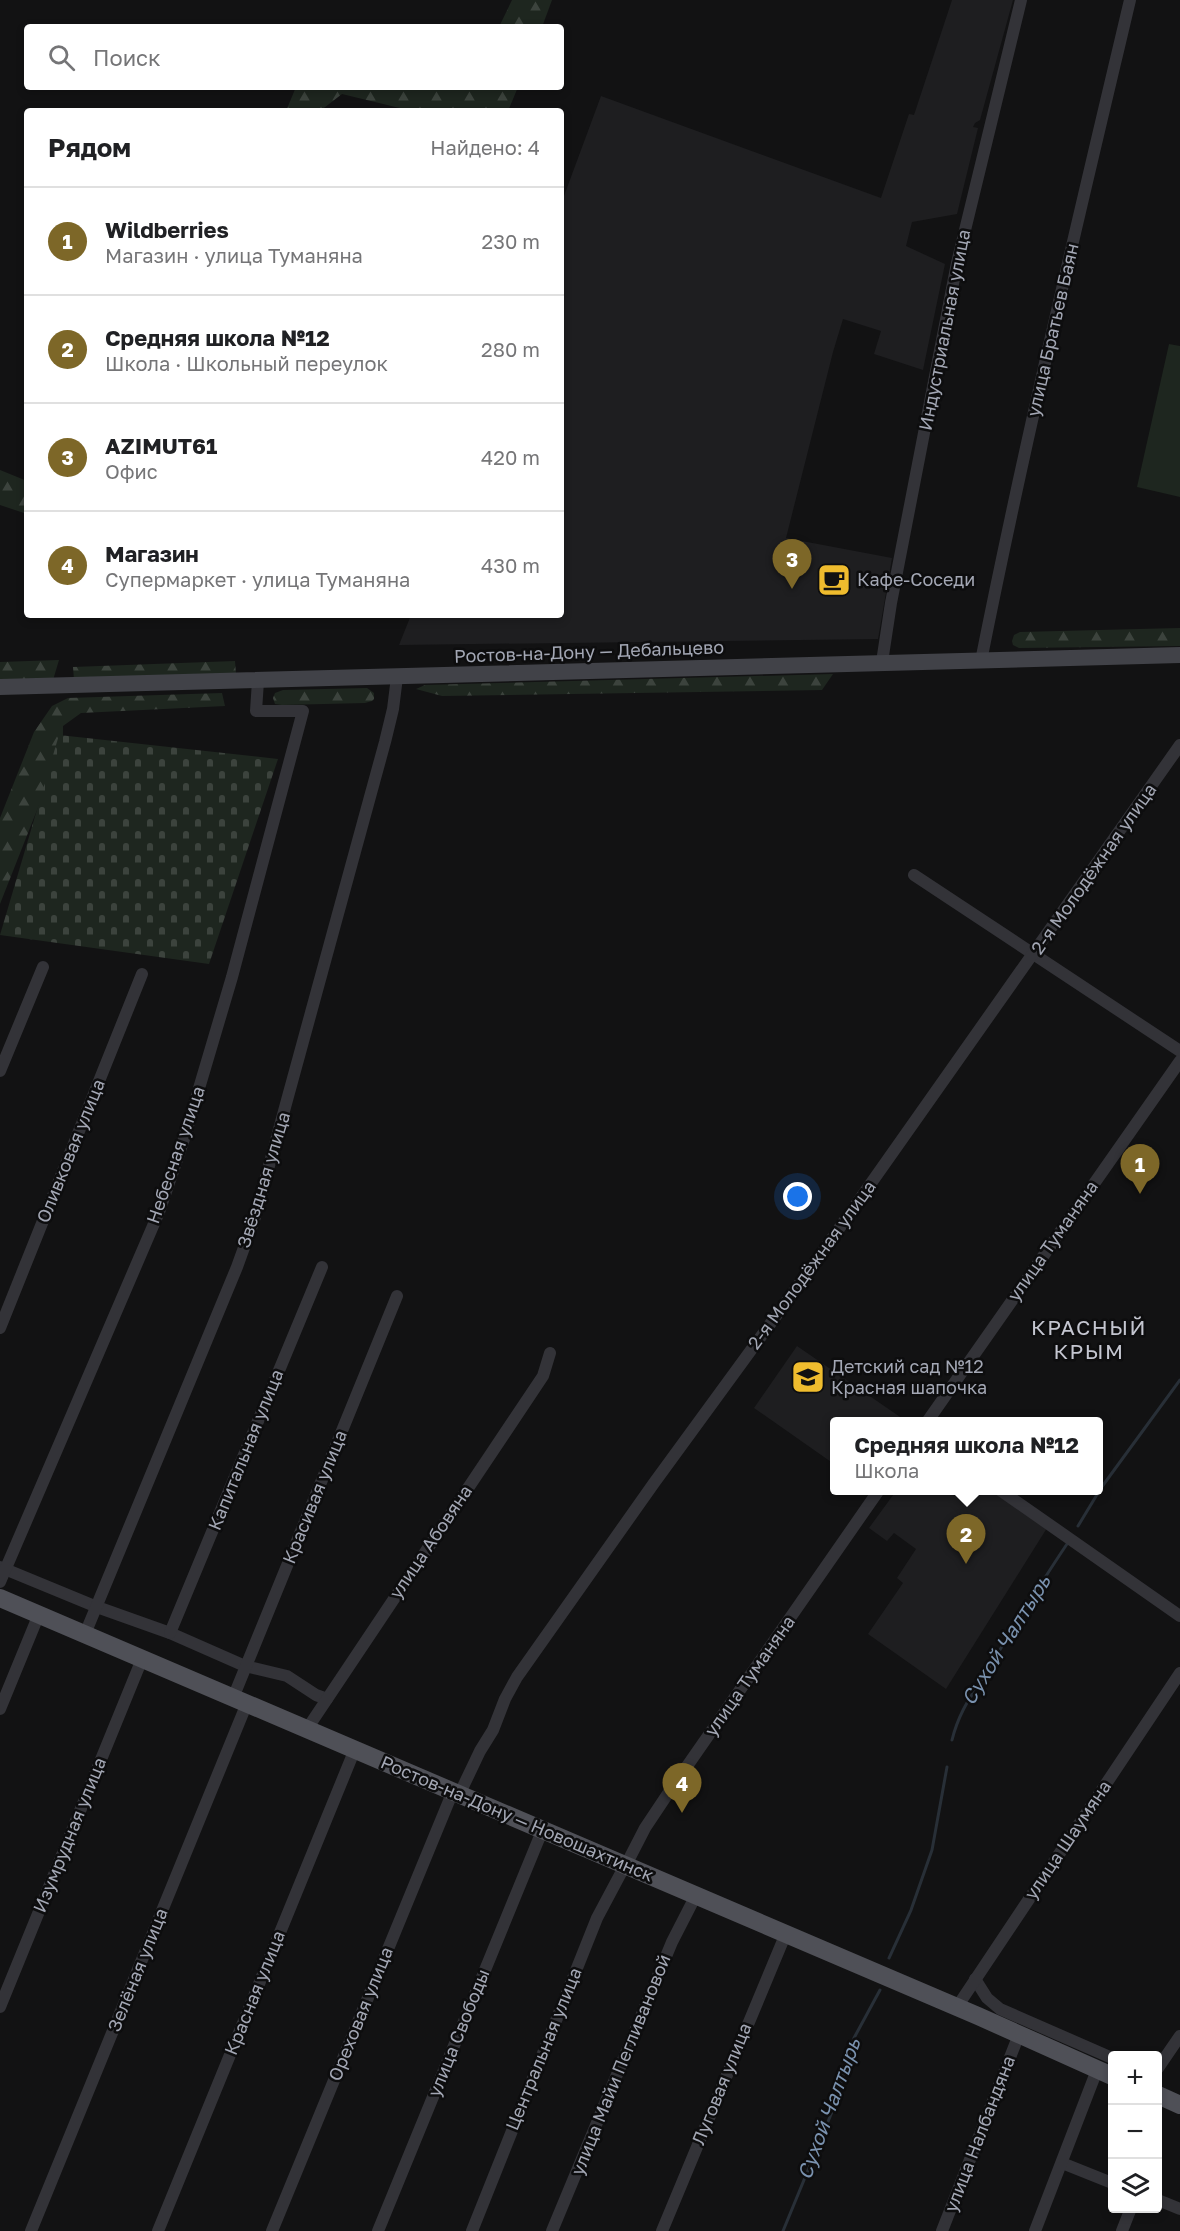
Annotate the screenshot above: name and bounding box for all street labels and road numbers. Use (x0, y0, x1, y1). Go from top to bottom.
street label: Индустриальная улица (914, 227, 974, 432)
street label: улица Братьев Баян (1021, 241, 1083, 419)
street label: Ростов-на-Дону — Дебальцево (454, 635, 724, 667)
street label: 2-я Молодёжная улица (1026, 779, 1160, 958)
street label: Оливковая улица (31, 1076, 109, 1226)
street label: Небесная улица (141, 1083, 209, 1226)
street label: Звёздная улица (232, 1109, 294, 1250)
street label: 2-я Молодёжная улица (743, 1176, 880, 1353)
street label: улица Туманяна (1002, 1176, 1102, 1305)
street label: Капитальная улица (203, 1366, 287, 1533)
street label: Красивая улица (277, 1426, 351, 1567)
street label: улица Абовяна (384, 1480, 476, 1602)
street label: улица Туманяна (699, 1611, 799, 1740)
street label: Ростов-на-Дону — Новошахтинск (378, 1750, 657, 1886)
street label: Изумрудная улица (28, 1754, 110, 1916)
street label: улица Шаумяна (1019, 1776, 1115, 1903)
street label: Зелёная улица (102, 1905, 172, 2035)
street label: Красная улица (219, 1927, 289, 2058)
street label: Ореховая улица (323, 1943, 397, 2084)
street label: улица Майи Пегливановой (566, 1951, 675, 2178)
street label: Центральная улица (500, 1964, 586, 2133)
street label: улица Свободы (422, 1966, 494, 2100)
street label: Луговая улица (687, 2019, 756, 2148)
street label: улица Налбандяна (939, 2052, 1019, 2215)

